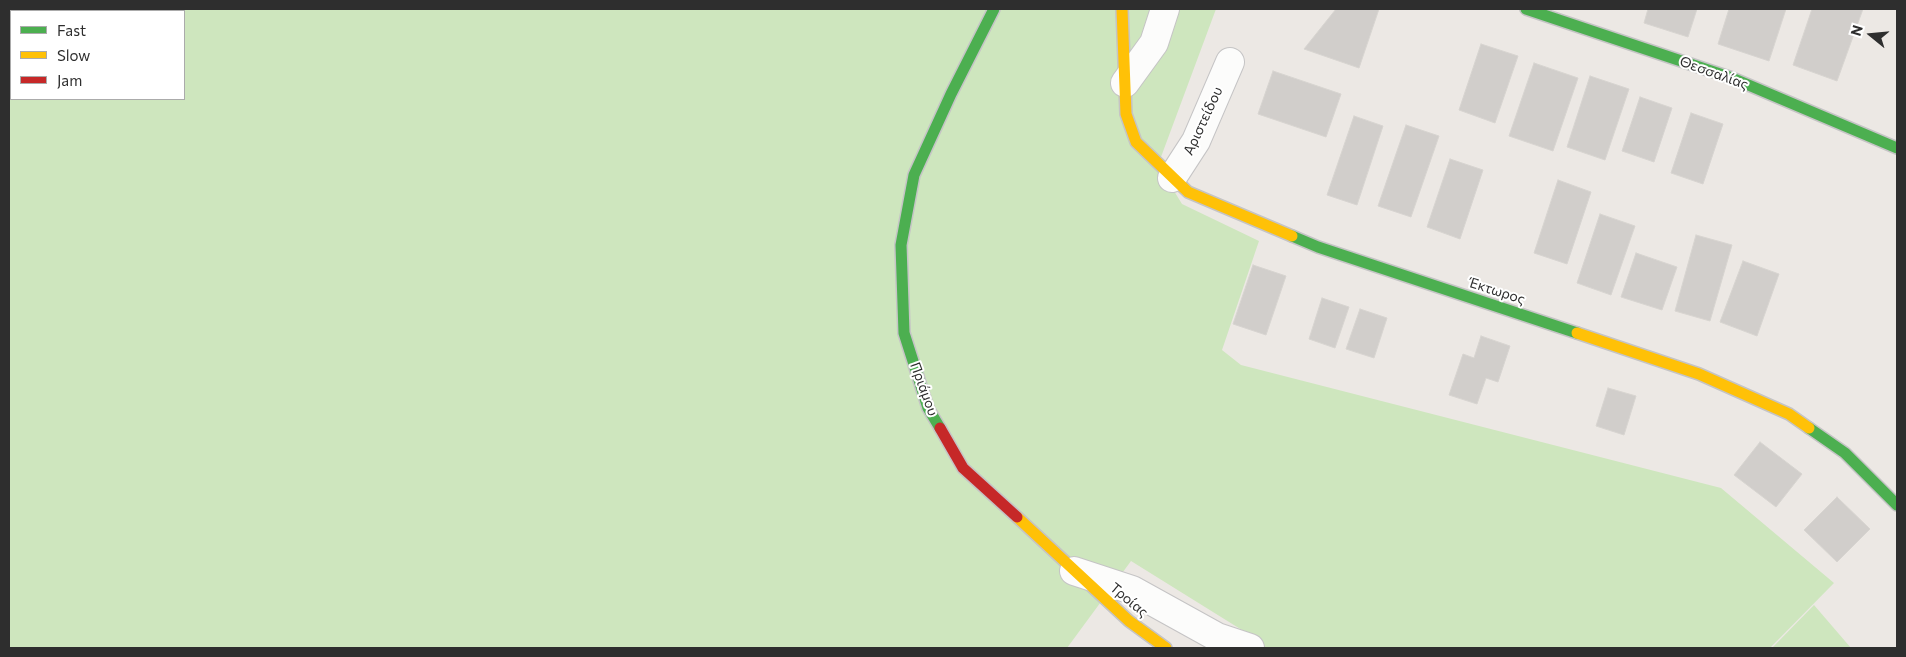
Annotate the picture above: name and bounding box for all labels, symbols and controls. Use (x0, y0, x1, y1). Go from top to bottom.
legend (10, 10, 185, 100)
north arrow (1846, 10, 1896, 60)
text: Fast (57, 21, 86, 39)
text: N (1847, 23, 1866, 38)
text: Slow (57, 46, 90, 64)
street label: Θεσσαλίας (1678, 53, 1750, 93)
text: Jam (57, 71, 82, 89)
street label: Αριστείδου (1180, 84, 1226, 158)
street label: Έκτωρος (1467, 274, 1527, 308)
street label: Πριάμου (907, 360, 941, 418)
street label: Τροίας (1107, 579, 1151, 621)

